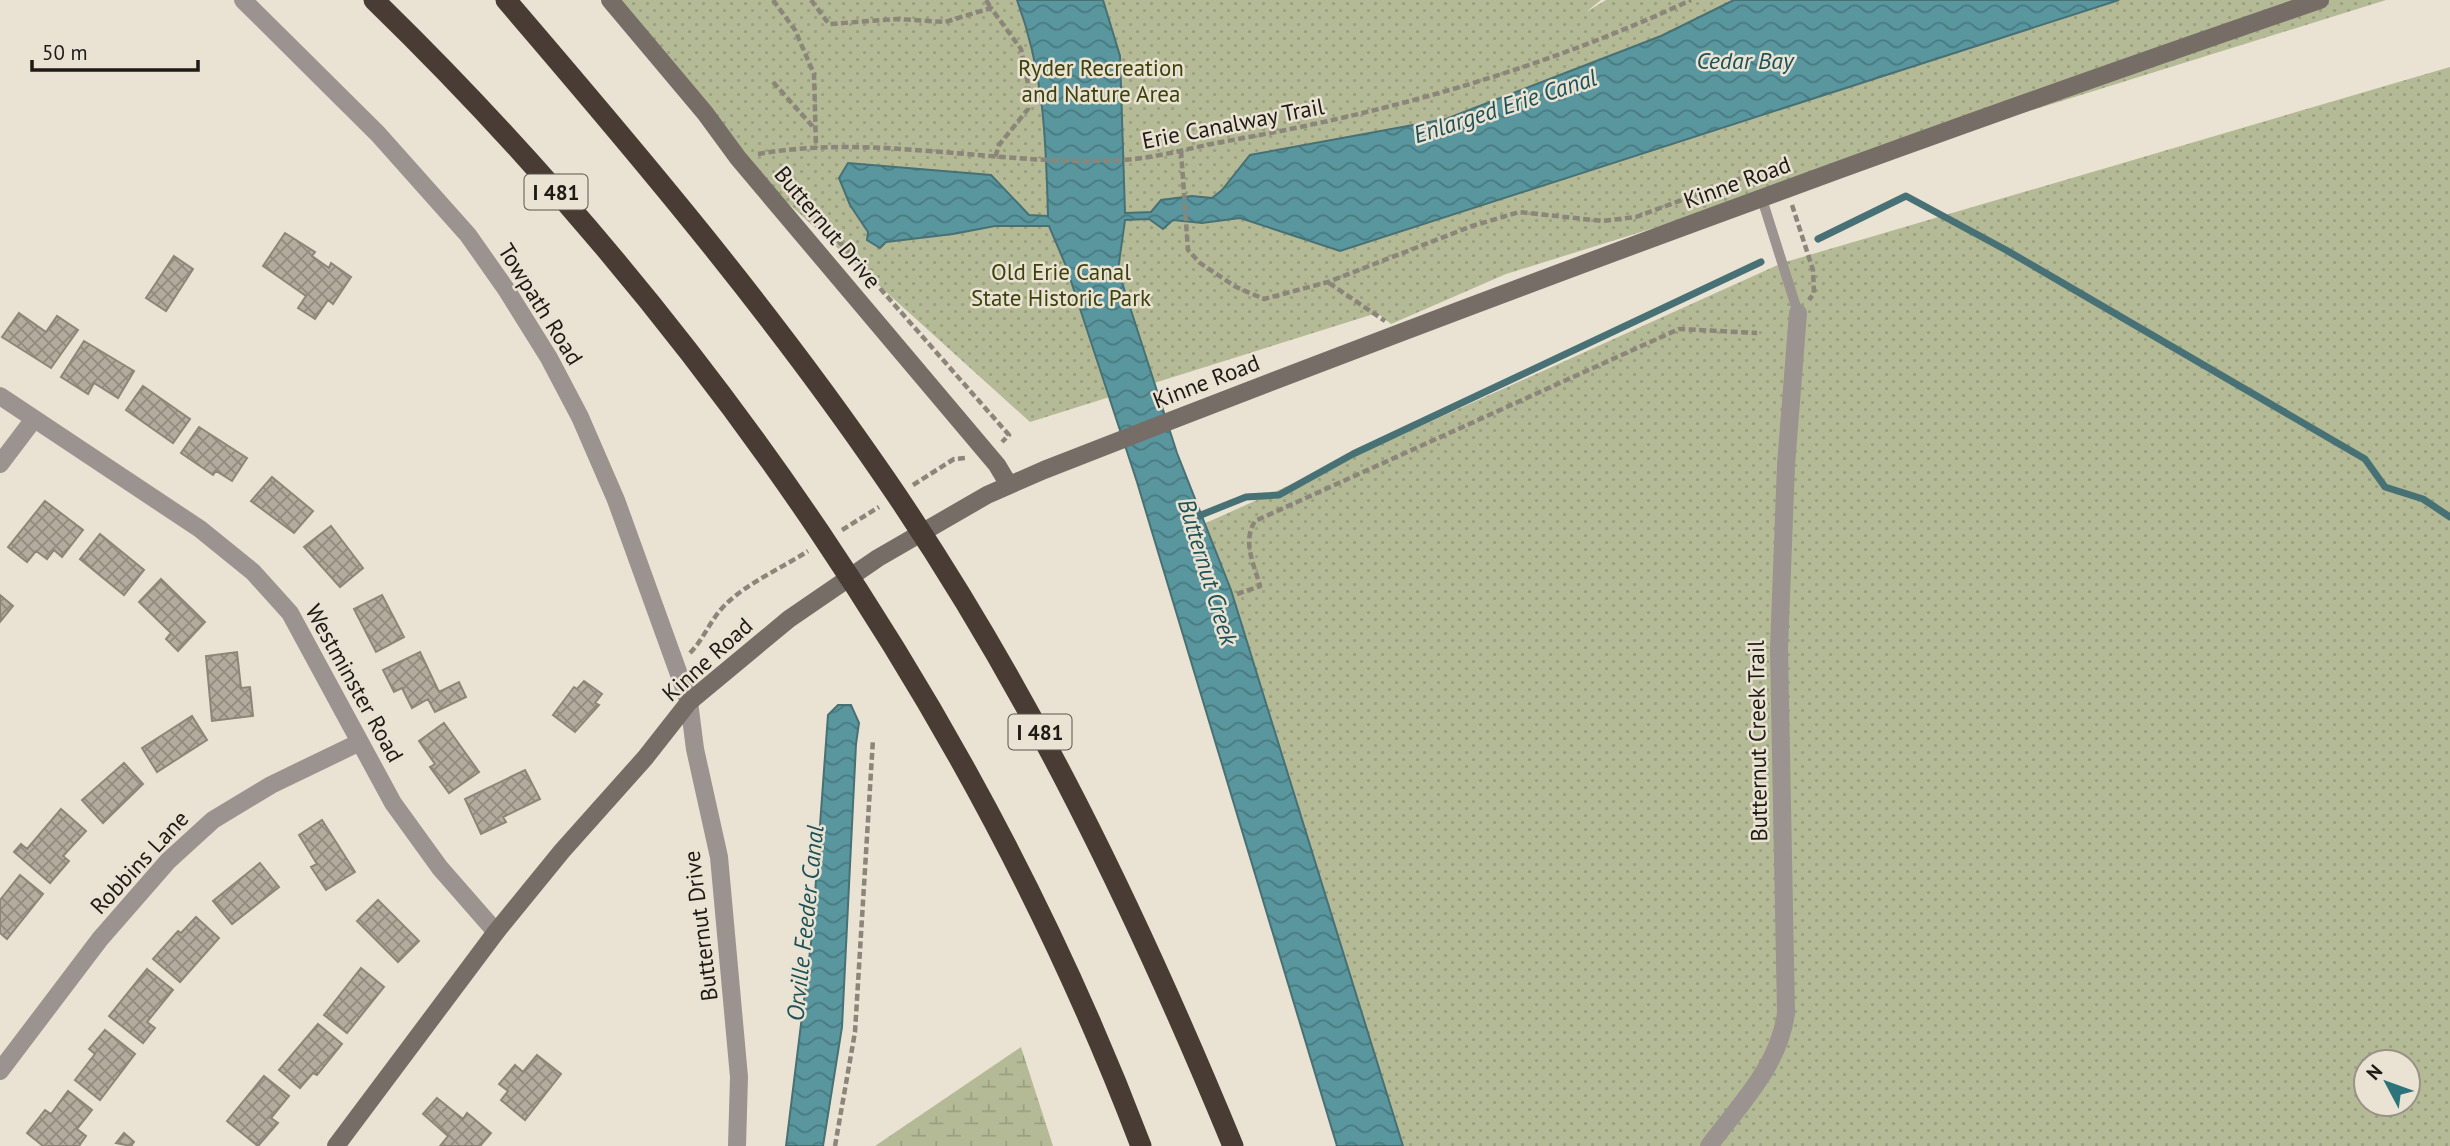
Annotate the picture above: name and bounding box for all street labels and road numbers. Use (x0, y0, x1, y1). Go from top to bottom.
street label: Erie Canalway Trail (1139, 91, 1327, 155)
street label: Kinne Road (1679, 149, 1795, 215)
street label: Butternut Drive (768, 160, 888, 294)
road number: I 481 (524, 174, 588, 210)
street label: Towpath Road (492, 238, 590, 370)
street label: Kinne Road (1149, 347, 1263, 415)
street label: Westminster Road (300, 599, 410, 767)
street label: Kinne Road (656, 611, 758, 707)
street label: Butternut Creek Trail (1741, 640, 1773, 842)
road number: I 481 (1009, 714, 1072, 750)
street label: Robbins Lane (84, 804, 194, 920)
street label: Butternut Drive (676, 849, 724, 1003)

